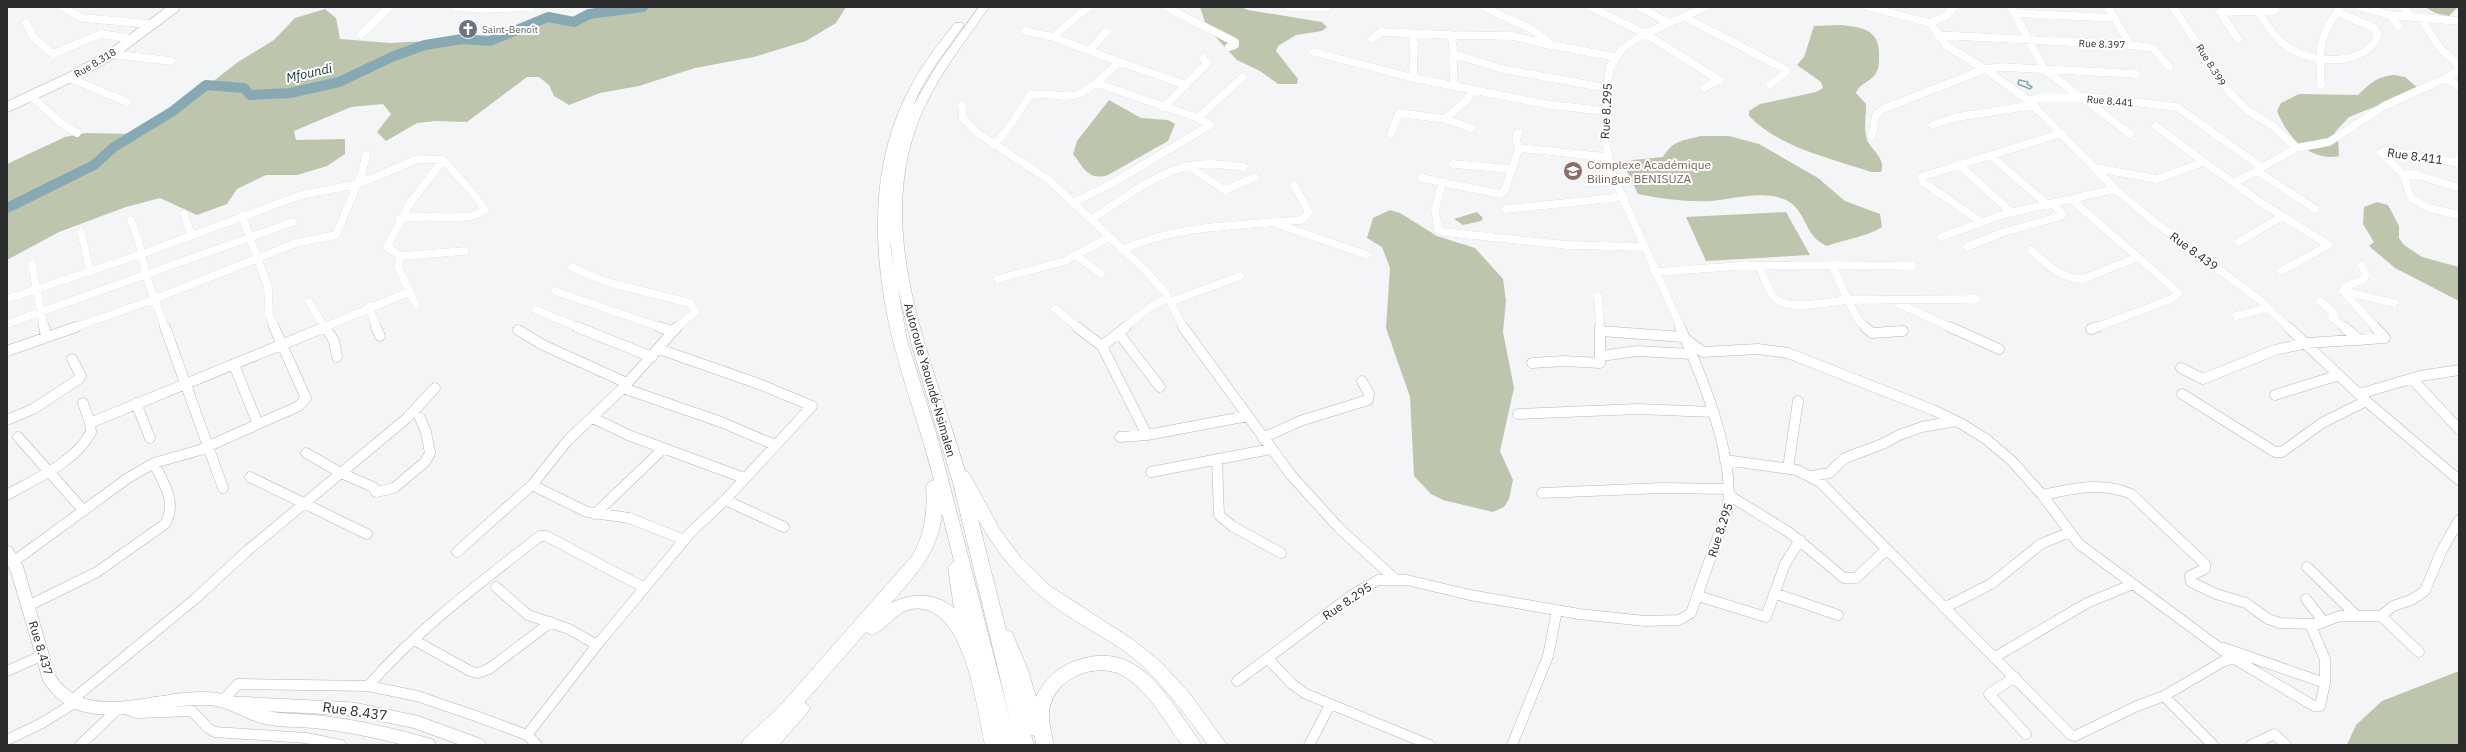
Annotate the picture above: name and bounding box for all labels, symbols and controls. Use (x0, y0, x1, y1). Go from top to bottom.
church icon: Saint-Benoît (457, 18, 479, 40)
place label: Saint-Benoît (482, 23, 538, 36)
street label: Rue 8.397 (2078, 37, 2126, 51)
street label: Rue 8.399 (2193, 42, 2229, 88)
street label: Rue 8.318 (72, 45, 118, 81)
water label: Mfoundi (284, 59, 334, 87)
street label: Rue 8.295 (1597, 83, 1615, 139)
street label: Rue 8.441 (2086, 92, 2134, 110)
street label: Rue 8.411 (2386, 145, 2444, 167)
place label: Complexe Académique Bilingue BENISUZA (1587, 157, 1712, 186)
school or university icon: Complexe Académique Bilingue BENISUZA (1562, 160, 1584, 182)
street label: Rue 8.439 (2167, 228, 2221, 274)
street label: Autoroute Yaoundé-Nsimalen (901, 301, 959, 459)
street label: Rue 8.295 (1704, 501, 1736, 559)
street label: Rue 8.295 (1320, 579, 1374, 623)
street label: Rue 8.437 (26, 619, 56, 677)
street label: Rue 8.437 (321, 698, 389, 724)

